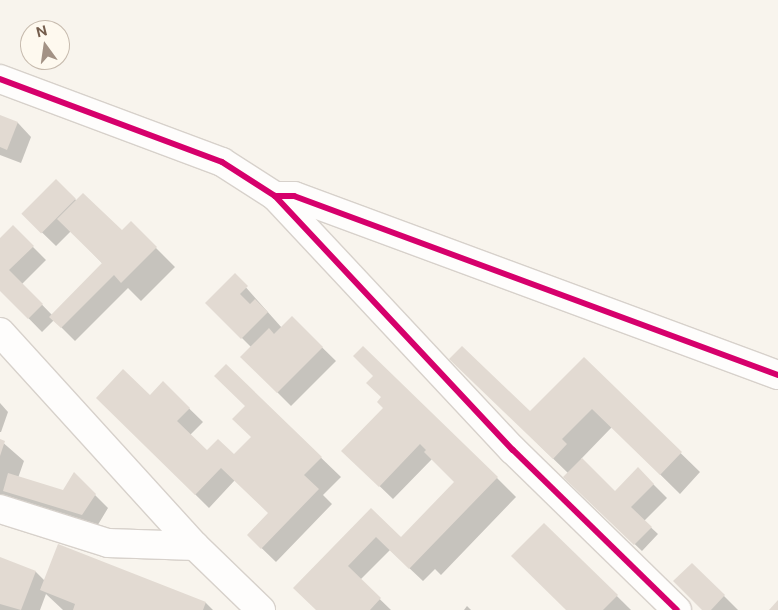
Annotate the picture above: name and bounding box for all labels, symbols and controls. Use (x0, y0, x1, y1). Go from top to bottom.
north arrow (20, 20, 70, 70)
text: N (34, 22, 49, 41)

